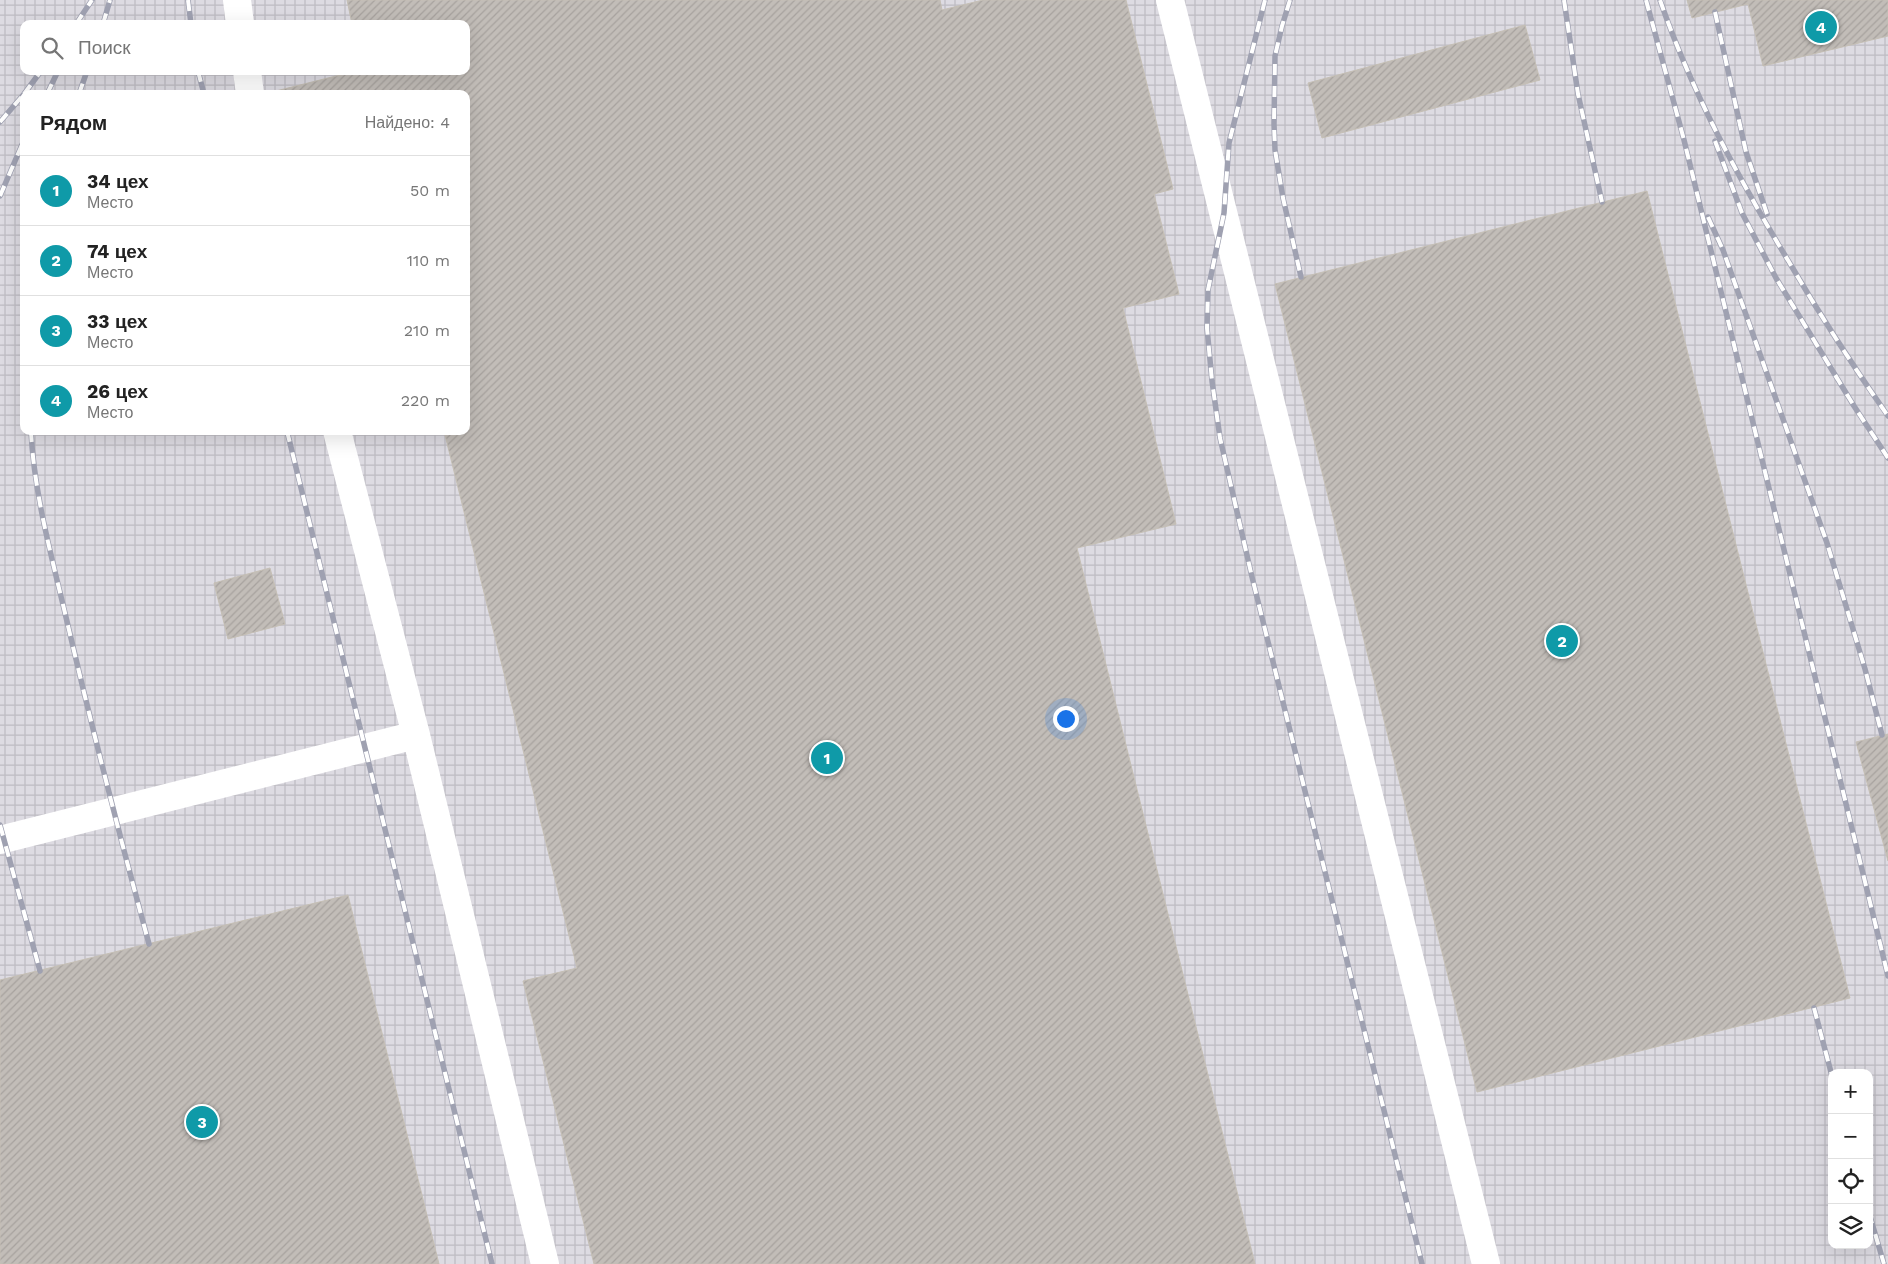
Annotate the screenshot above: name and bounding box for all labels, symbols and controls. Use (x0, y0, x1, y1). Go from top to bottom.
pin: 4 (1805, 8, 1837, 46)
search box (20, 20, 470, 75)
icon: search (38, 34, 66, 62)
text: Поиск (78, 36, 131, 59)
text: Рядом (40, 110, 107, 135)
text: Найдено: 4 (365, 113, 450, 132)
text: 34 цех (87, 170, 149, 193)
text: 1 (53, 181, 59, 200)
text: 50 m (410, 181, 450, 200)
text: Место (87, 193, 133, 212)
text: 74 цех (87, 240, 147, 263)
text: 2 (51, 251, 61, 270)
text: 110 m (407, 251, 450, 270)
text: Место (87, 263, 133, 282)
text: 33 цех (87, 310, 148, 333)
text: 3 (51, 321, 61, 340)
text: 210 m (404, 321, 450, 340)
text: Место (87, 333, 133, 352)
text: 26 цех (87, 380, 148, 403)
text: 4 (51, 391, 61, 410)
text: 220 m (401, 391, 450, 410)
text: Место (87, 403, 133, 422)
pin: 2 (1546, 622, 1578, 660)
your location (1053, 706, 1079, 732)
pin: 1 (811, 739, 843, 777)
map controls (1828, 1069, 1873, 1249)
button: + (1828, 1069, 1873, 1114)
pin: 3 (186, 1103, 218, 1141)
button: − (1828, 1114, 1873, 1159)
button: locate (1828, 1159, 1873, 1204)
button: layers (1828, 1204, 1873, 1249)

